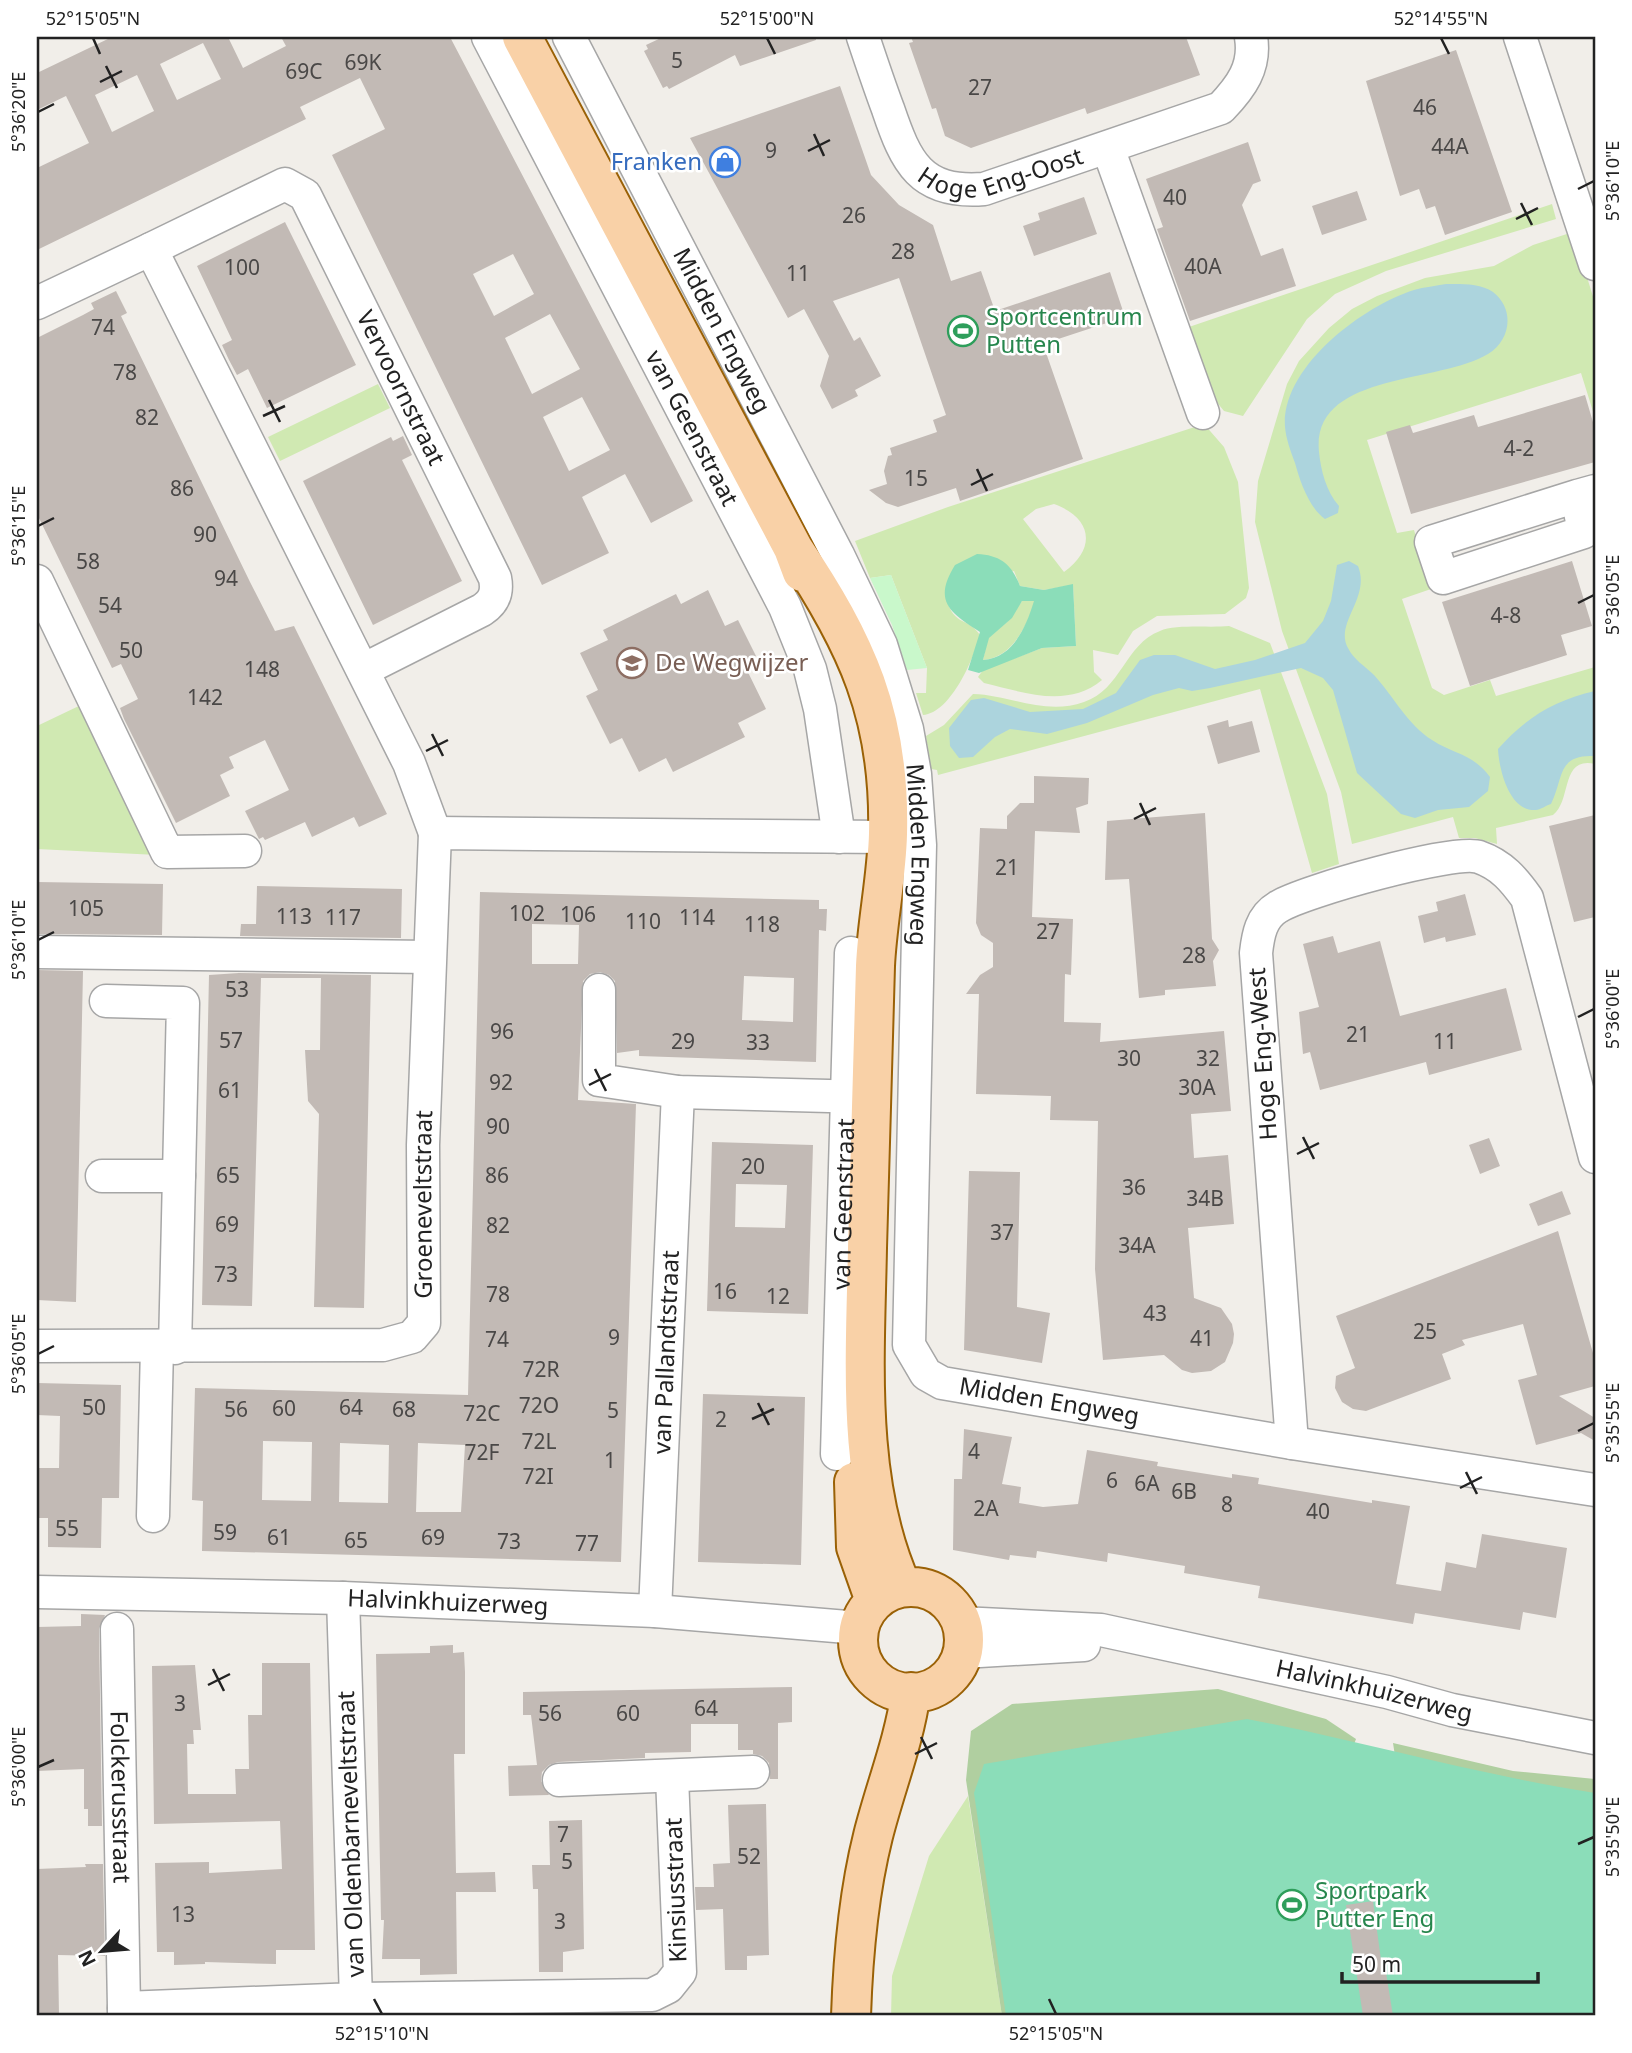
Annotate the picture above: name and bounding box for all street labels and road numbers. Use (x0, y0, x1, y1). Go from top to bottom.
street label: Hoge Eng-Oost (912, 138, 1087, 205)
street label: Midden Engweg (666, 242, 780, 419)
street label: Vervoornstraat (350, 304, 454, 470)
street label: van Geenstraat (639, 344, 747, 511)
street label: Midden Engweg (899, 763, 938, 946)
street label: Hoge Eng-West (1239, 966, 1284, 1142)
street label: Groeneveltstraat (405, 1109, 439, 1299)
street label: van Geenstraat (824, 1118, 861, 1290)
street label: van Pallandtstraat (644, 1249, 686, 1455)
street label: Midden Engweg (957, 1368, 1142, 1432)
street label: Halvinkhuizerweg (347, 1580, 549, 1622)
street label: Halvinkhuizerweg (1273, 1650, 1476, 1729)
street label: van Oldenbarneveltstraat (328, 1690, 371, 1978)
street label: Folckerusstraat (104, 1710, 140, 1884)
street label: Kinsiusstraat (655, 1817, 694, 1963)

